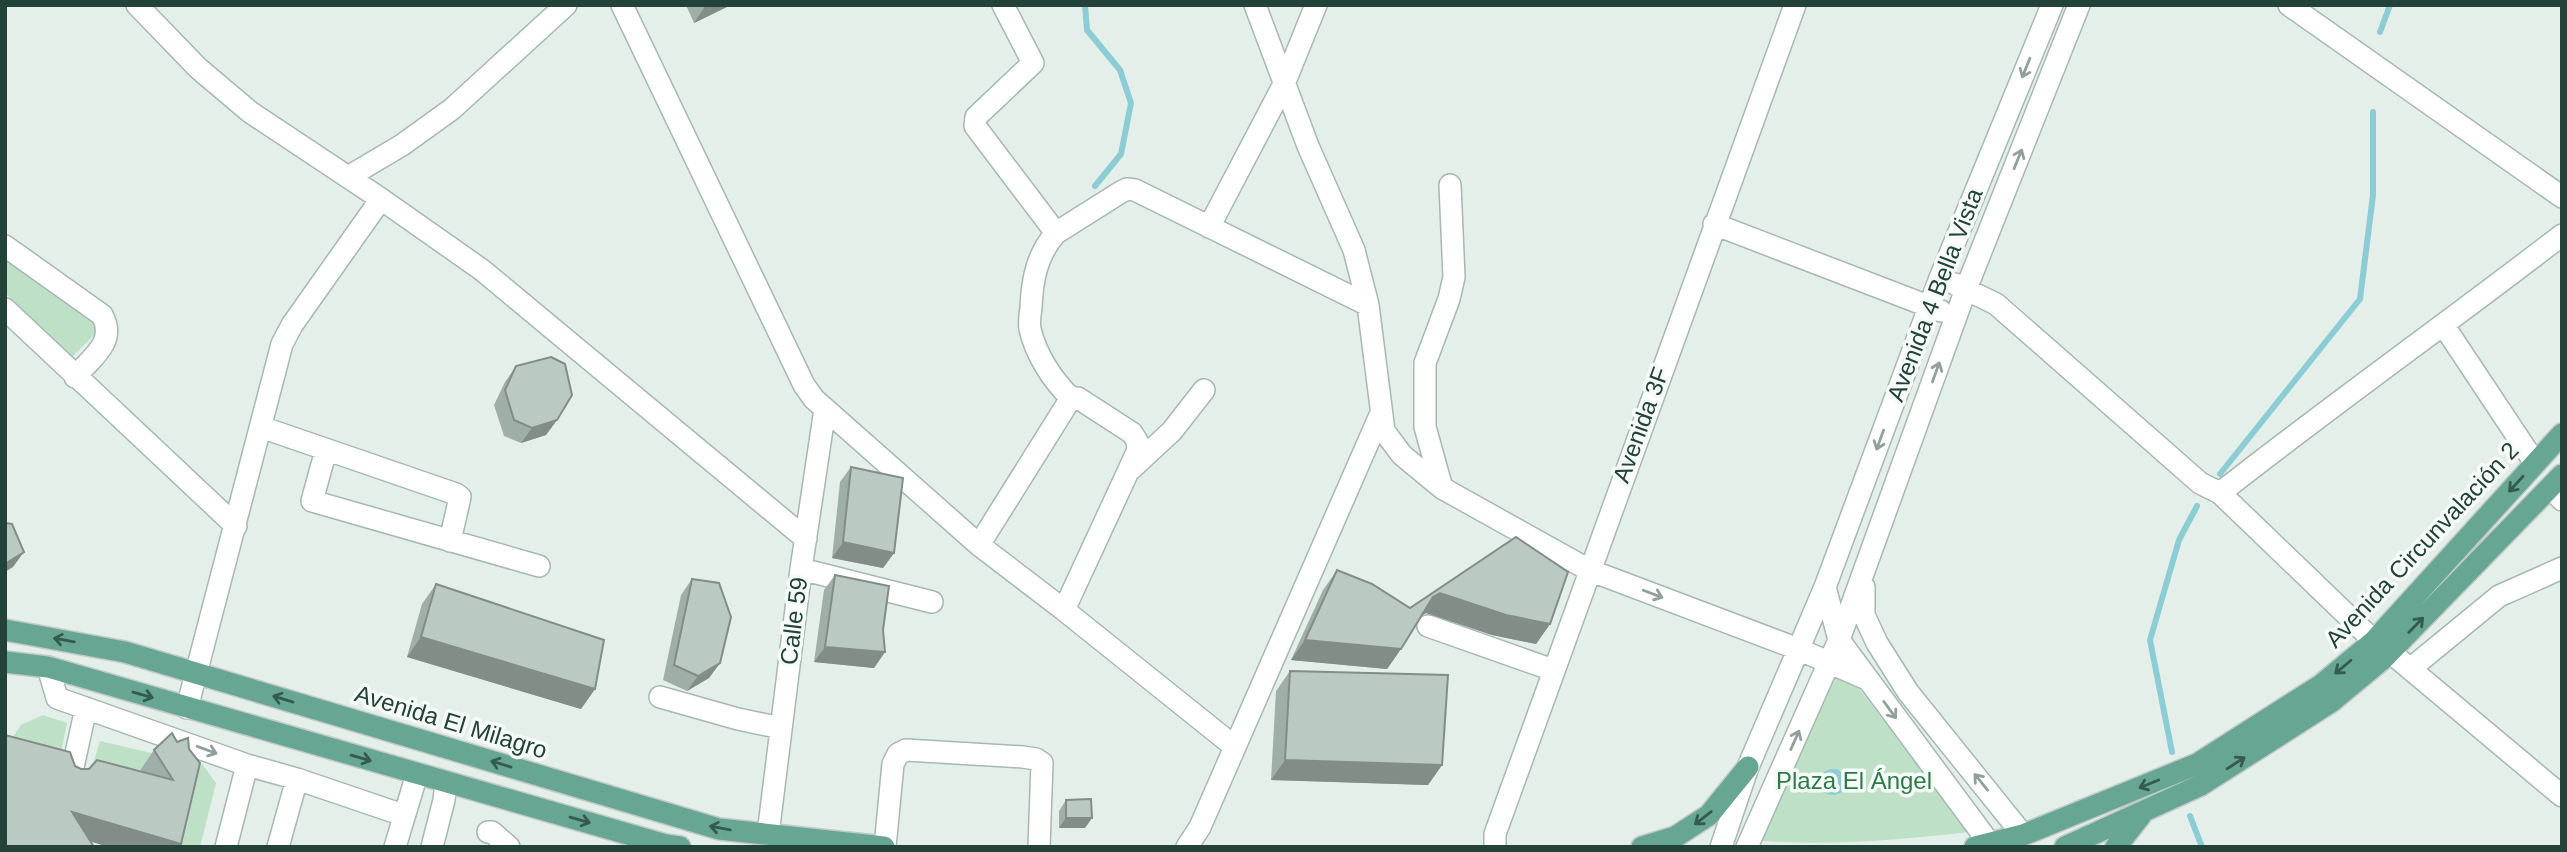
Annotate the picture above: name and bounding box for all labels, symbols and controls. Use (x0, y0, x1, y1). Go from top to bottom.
one-way arrow (2018, 57, 2031, 79)
one-way arrow (2012, 149, 2025, 171)
street label: Avenida 4 Bella Vista (1881, 184, 1988, 405)
one-way arrow (1931, 361, 1943, 383)
street label: Avenida 3F (1607, 363, 1674, 486)
one-way arrow (1872, 428, 1885, 450)
street label: Avenida Circunvalación 2 (2320, 437, 2524, 653)
one-way arrow (2508, 475, 2524, 493)
street label: Calle 59 (775, 576, 812, 666)
one-way arrow (1641, 589, 1663, 602)
one-way arrow (2407, 617, 2424, 634)
one-way arrow (53, 633, 76, 647)
one-way arrow (2334, 659, 2352, 675)
street label: Avenida El Milagro (352, 679, 551, 764)
one-way arrow (131, 689, 153, 702)
one-way arrow (273, 691, 295, 704)
one-way arrow (1883, 700, 1897, 719)
one-way arrow (1789, 729, 1802, 751)
one-way arrow (195, 744, 217, 757)
one-way arrow (350, 752, 372, 765)
one-way arrow (2225, 755, 2245, 769)
one-way arrow (491, 756, 513, 769)
park label: Plaza El Ángel (1776, 767, 1932, 794)
one-way arrow (1973, 773, 1988, 792)
one-way arrow (2139, 778, 2160, 791)
one-way arrow (1694, 810, 1713, 825)
one-way arrow (569, 815, 591, 828)
one-way arrow (709, 821, 732, 834)

